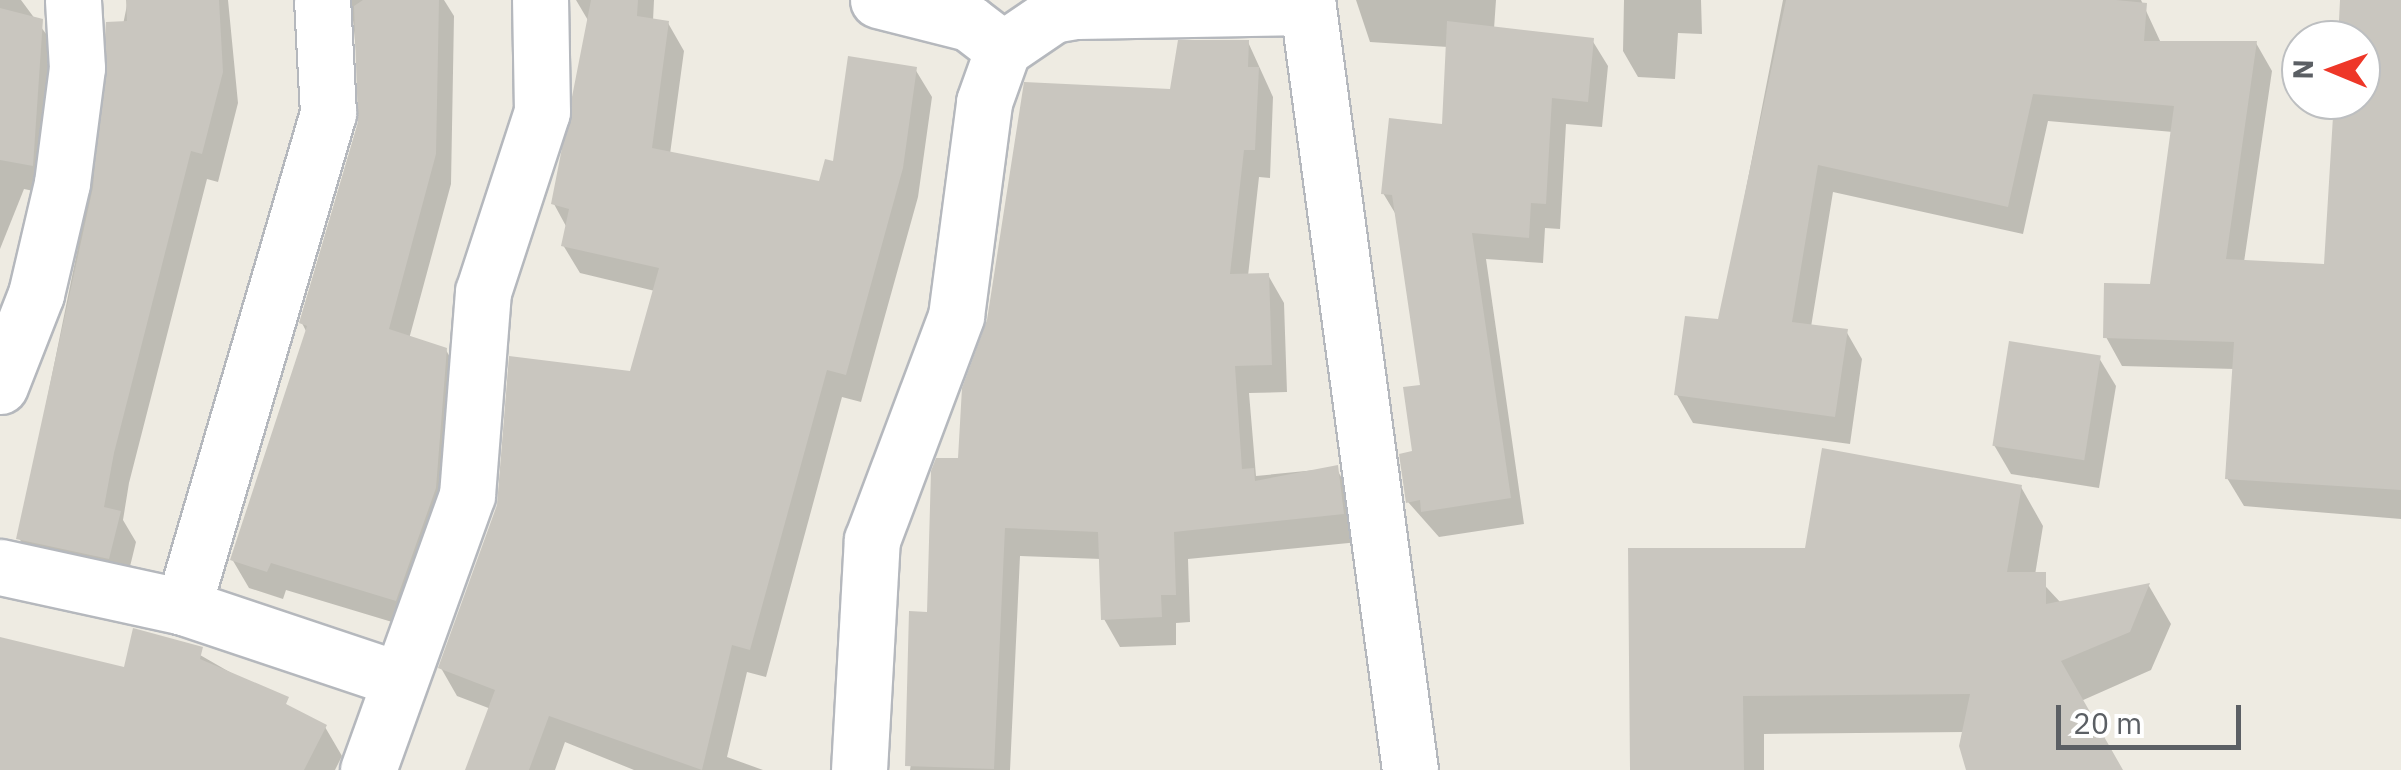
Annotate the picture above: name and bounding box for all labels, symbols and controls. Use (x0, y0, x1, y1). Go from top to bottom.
north arrow (2281, 20, 2381, 120)
text: N (2284, 59, 2321, 80)
scale bar (2061, 685, 2246, 747)
text: 20 m (2073, 703, 2142, 742)

